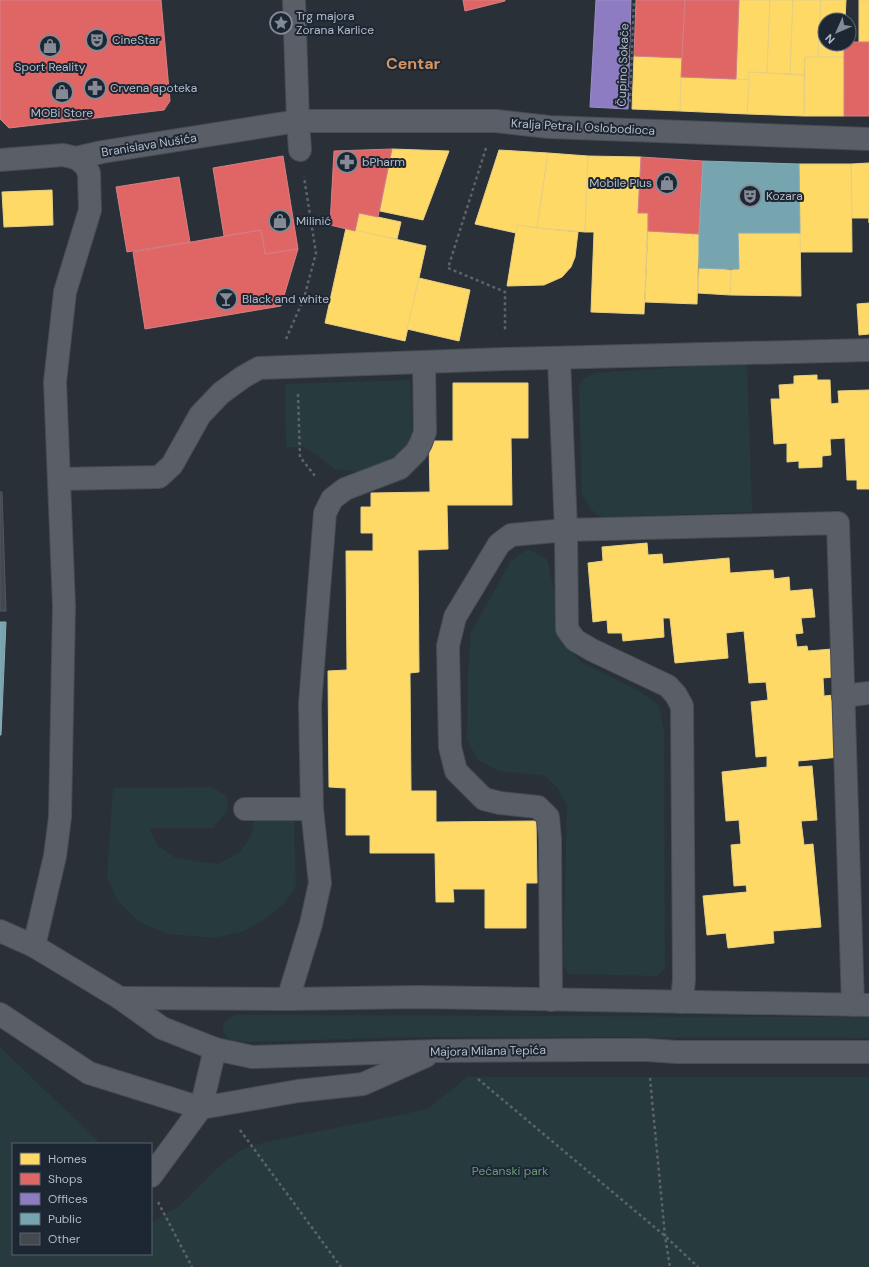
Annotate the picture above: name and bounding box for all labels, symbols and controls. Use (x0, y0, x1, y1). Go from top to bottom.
place label: Trg majora Zorana Karlice (296, 8, 374, 38)
place icon: Trg majora Zorana Karlice (268, 10, 294, 36)
north arrow (817, 12, 857, 52)
street label: Čupino Sokače (614, 23, 632, 107)
theatre icon: CineStar (84, 27, 110, 53)
text: N (822, 31, 838, 47)
place label: CineStar (112, 32, 160, 48)
shop icon: Sport Reality (37, 33, 63, 59)
district label: Centar (386, 53, 441, 74)
place label: Sport Reality (15, 59, 86, 75)
pharmacy icon: Crvena apoteka (82, 75, 108, 101)
shop icon: MOBi Store (49, 79, 75, 105)
place label: Crvena apoteka (110, 80, 197, 96)
place label: MOBi Store (31, 105, 93, 121)
street label: Kralja Petra I. Oslobodioca (510, 115, 656, 139)
street label: Branislava Nušića (100, 130, 198, 160)
pharmacy icon: bPharm (334, 149, 360, 175)
place label: bPharm (362, 154, 405, 170)
shop icon: Mobile Plus (654, 170, 680, 196)
place label: Mobile Plus (589, 175, 652, 191)
theatre icon: Kozara (737, 183, 763, 209)
place label: Kozara (766, 188, 803, 204)
shop icon: Milinić (267, 208, 293, 234)
place label: Milinić (296, 213, 331, 229)
bar icon: Black and white (213, 286, 239, 312)
place label: Black and white (242, 291, 329, 307)
street label: Majora Milana Tepića (430, 1042, 546, 1060)
legend (12, 1143, 152, 1255)
text: Homes (48, 1151, 87, 1167)
park label: Pećanski park (472, 1163, 548, 1179)
text: Shops (48, 1171, 83, 1187)
text: Offices (48, 1191, 88, 1207)
text: Public (48, 1211, 82, 1227)
text: Other (48, 1231, 81, 1247)

